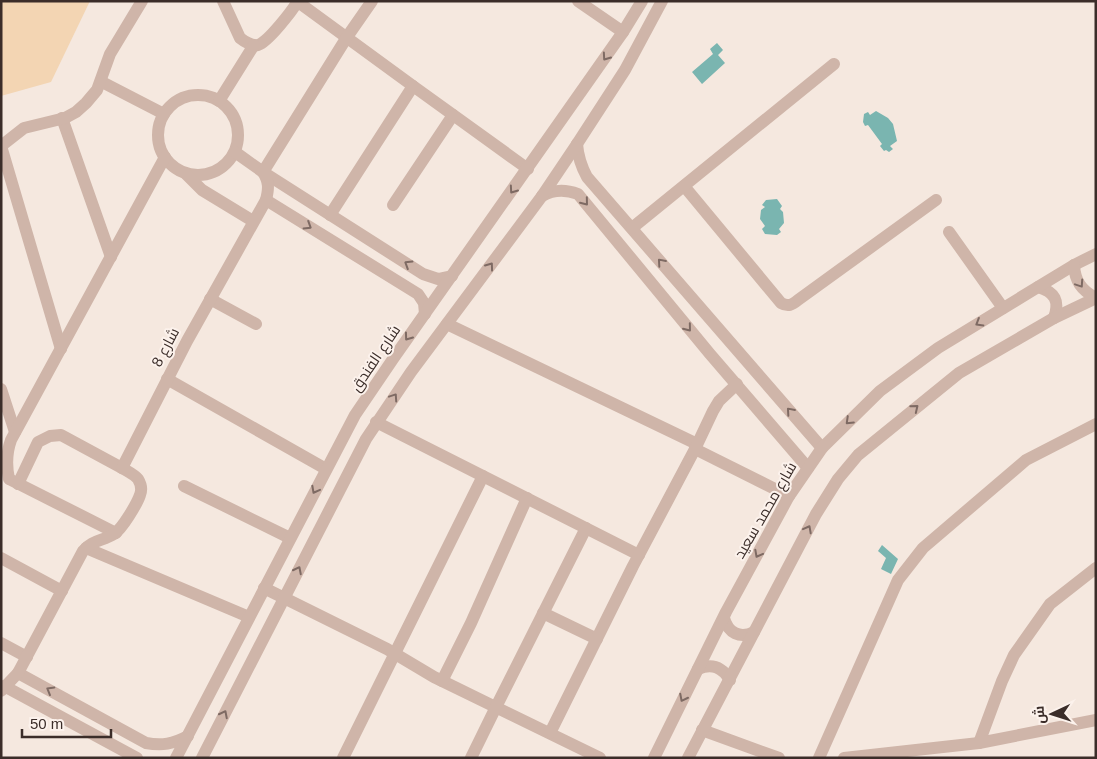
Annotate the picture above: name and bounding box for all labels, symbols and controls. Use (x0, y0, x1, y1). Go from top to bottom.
one-way arrow (603, 51, 612, 60)
one-way arrow (510, 184, 519, 194)
one-way arrow (579, 196, 587, 205)
one-way arrow (302, 219, 311, 229)
one-way arrow (658, 258, 667, 267)
one-way arrow (404, 261, 413, 270)
one-way arrow (484, 263, 492, 272)
one-way arrow (1074, 278, 1083, 288)
one-way arrow (975, 317, 984, 327)
street label: شارع الفندق (347, 322, 406, 396)
one-way arrow (682, 322, 691, 331)
street label: شارع 8 (148, 325, 185, 371)
one-way arrow (406, 331, 414, 340)
one-way arrow (387, 393, 397, 402)
one-way arrow (909, 406, 918, 414)
one-way arrow (787, 407, 796, 416)
one-way arrow (846, 415, 855, 424)
street label: شارع محمد سعيد (730, 459, 802, 563)
one-way arrow (311, 485, 321, 494)
one-way arrow (802, 525, 812, 534)
one-way arrow (754, 548, 764, 557)
one-way arrow (292, 566, 302, 575)
one-way arrow (46, 686, 55, 696)
north arrow (1027, 689, 1077, 739)
one-way arrow (679, 693, 689, 702)
text: ش (1030, 705, 1049, 724)
scale bar (22, 706, 111, 738)
one-way arrow (218, 711, 228, 720)
text: 50 m (30, 715, 63, 732)

